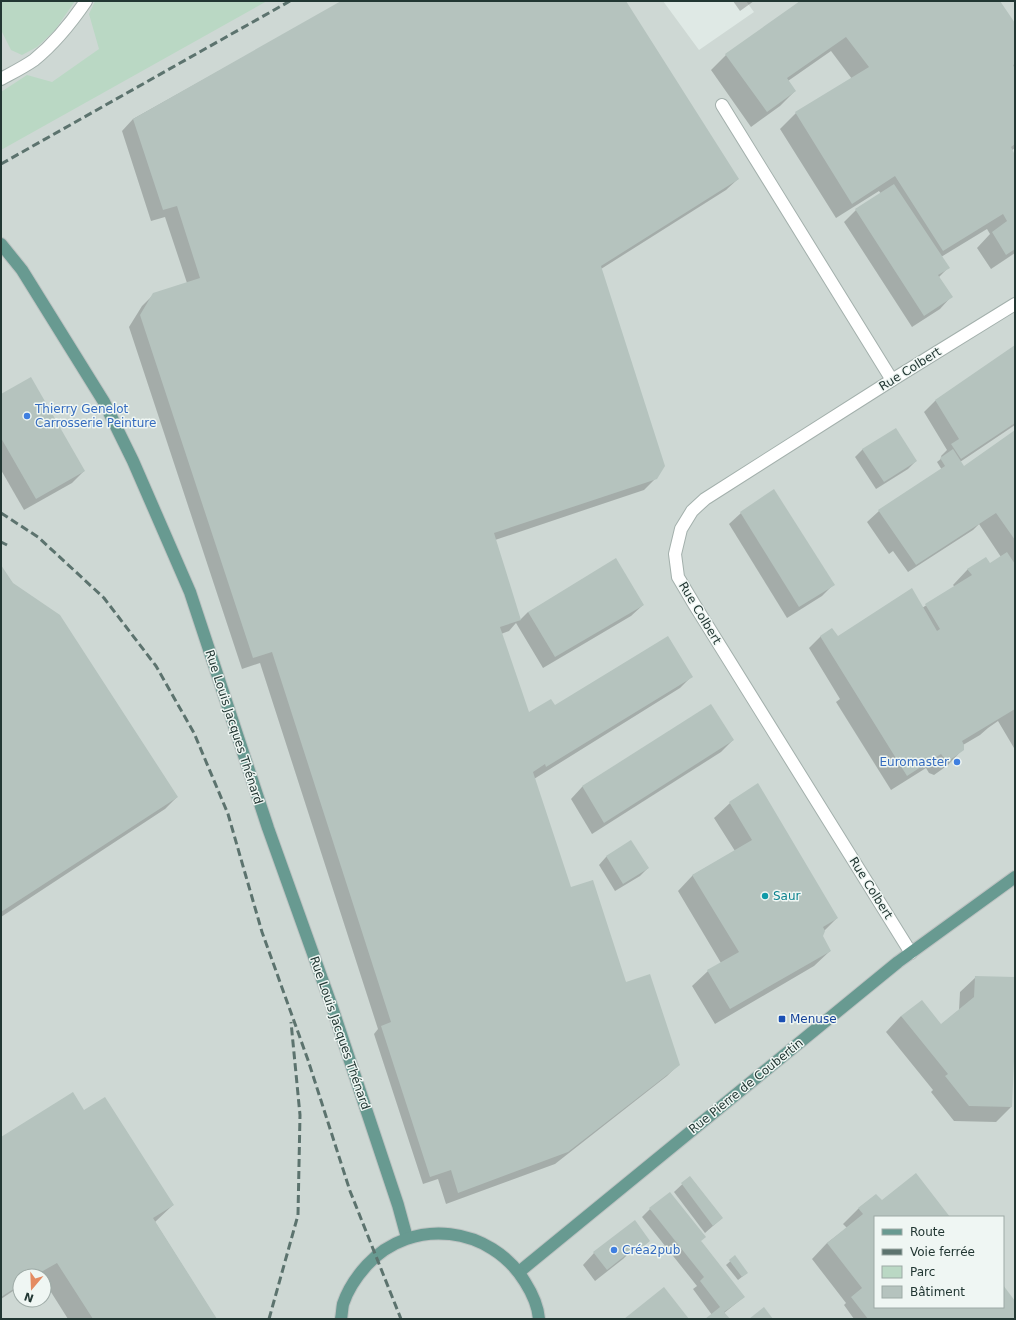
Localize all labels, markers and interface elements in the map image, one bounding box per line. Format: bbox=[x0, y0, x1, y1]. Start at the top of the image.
street label: Rue Colbert bbox=[876, 344, 944, 394]
place label: Thierry Genelot Carrosserie Peinture bbox=[34, 402, 156, 430]
marker: Thierry Genelot Carrosserie Peinture bbox=[22, 411, 32, 421]
street label: Rue Colbert bbox=[676, 579, 724, 647]
street label: Rue Louis Jacques Thénard bbox=[202, 648, 266, 806]
place label: Euromaster bbox=[879, 755, 949, 769]
marker: Euromaster bbox=[952, 757, 962, 767]
street label: Rue Colbert bbox=[846, 854, 896, 922]
place label: Saur bbox=[773, 889, 801, 903]
marker: Saur bbox=[760, 891, 770, 901]
street label: Rue Louis Jacques Thénard bbox=[307, 955, 373, 1111]
place label: Menuse bbox=[790, 1012, 837, 1026]
marker: Menuse bbox=[777, 1014, 787, 1024]
street label: Rue Pierre de Coubertin bbox=[686, 1036, 806, 1136]
legend bbox=[874, 1216, 1004, 1308]
text: Route bbox=[910, 1225, 945, 1239]
place label: Créa2pub bbox=[622, 1243, 680, 1257]
marker: Créa2pub bbox=[609, 1245, 619, 1255]
text: Voie ferrée bbox=[910, 1245, 975, 1259]
text: Parc bbox=[910, 1265, 935, 1279]
north arrow bbox=[12, 1268, 52, 1308]
text: Bâtiment bbox=[910, 1285, 965, 1299]
text: N bbox=[22, 1289, 35, 1305]

